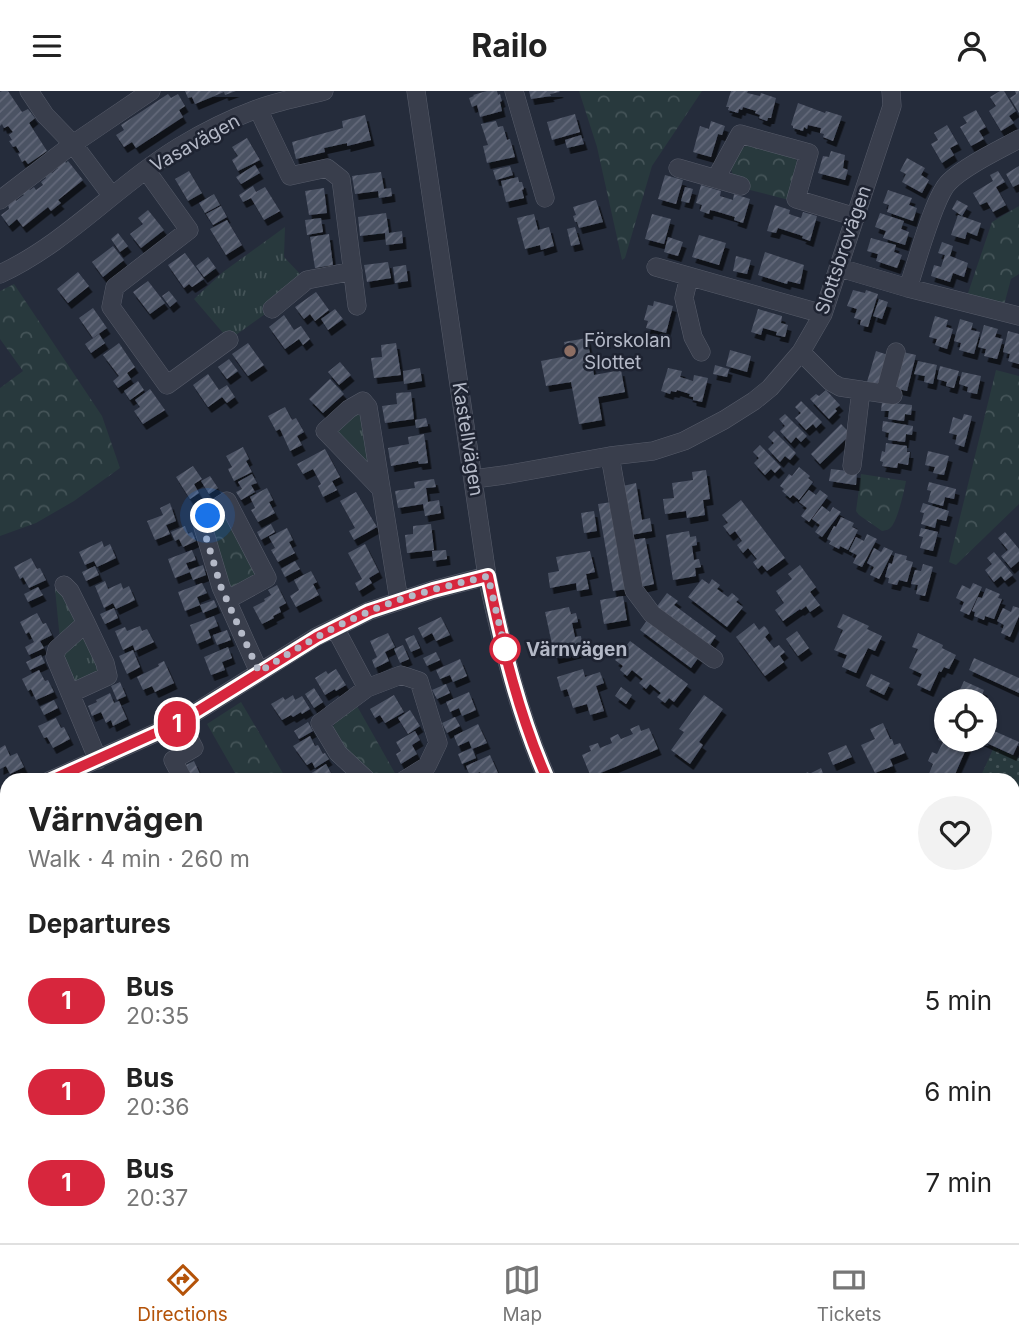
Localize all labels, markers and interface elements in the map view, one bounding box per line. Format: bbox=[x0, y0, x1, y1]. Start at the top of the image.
text: Railo bbox=[471, 26, 548, 65]
icon: menu bbox=[28, 27, 66, 65]
icon: person bbox=[953, 27, 991, 65]
street label: Vasavägen bbox=[146, 109, 244, 177]
street label: Slottsbrovägen bbox=[810, 183, 876, 317]
place label: Förskolan Slottet bbox=[584, 329, 671, 374]
marker: Förskolan Slottet bbox=[562, 343, 578, 359]
street label: Kastellvägen bbox=[448, 380, 488, 498]
your location bbox=[190, 498, 225, 533]
marker: Värnvägen bbox=[490, 634, 520, 664]
place label: Värnvägen bbox=[526, 638, 627, 661]
map controls bbox=[934, 689, 997, 752]
button: locate bbox=[934, 689, 997, 752]
line badge: 1 bbox=[154, 701, 200, 747]
text: 1 bbox=[172, 709, 182, 738]
button: heart bbox=[918, 796, 992, 870]
text: Värnvägen bbox=[28, 799, 204, 839]
text: Walk · 4 min · 260 m bbox=[28, 845, 250, 873]
text: Departures bbox=[28, 908, 171, 939]
text: Bus bbox=[126, 971, 174, 1002]
text: 5 min bbox=[924, 985, 992, 1016]
text: 1 bbox=[61, 986, 72, 1015]
text: 20:35 bbox=[126, 1002, 189, 1030]
text: Bus bbox=[126, 1062, 174, 1093]
text: 6 min bbox=[924, 1076, 992, 1107]
text: 1 bbox=[61, 1077, 72, 1106]
text: 20:36 bbox=[126, 1093, 190, 1121]
text: Bus bbox=[126, 1153, 174, 1184]
text: 7 min bbox=[926, 1167, 992, 1198]
text: 1 bbox=[61, 1168, 72, 1197]
text: 20:37 bbox=[126, 1184, 188, 1212]
tab: Directions bbox=[137, 1261, 228, 1326]
tab: Map bbox=[503, 1261, 542, 1326]
tab: Tickets bbox=[817, 1261, 882, 1326]

